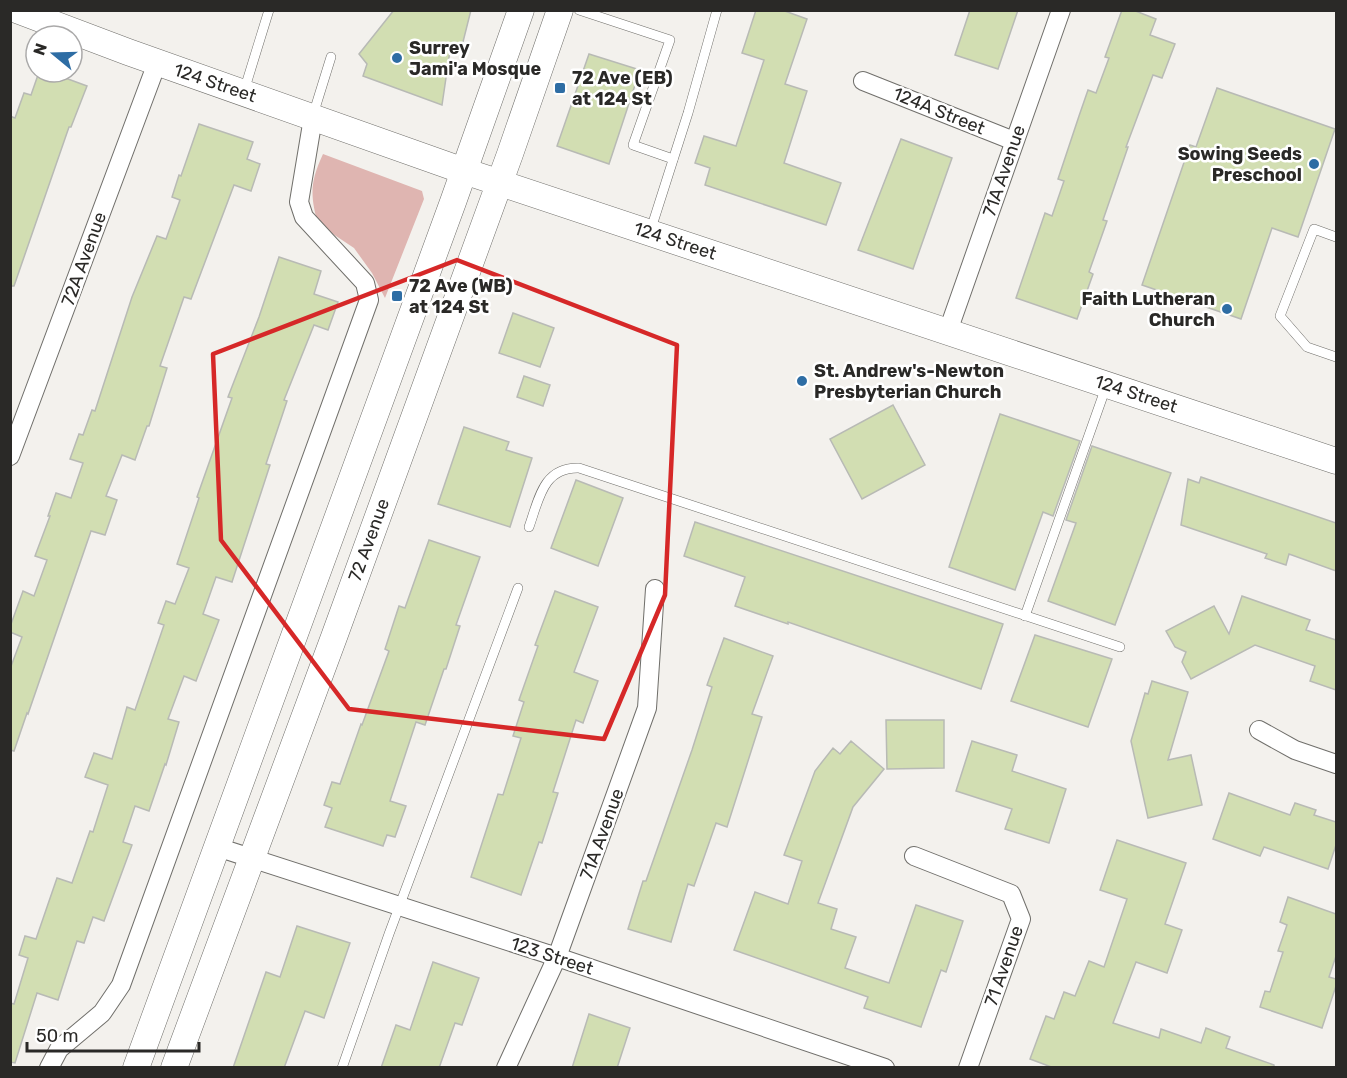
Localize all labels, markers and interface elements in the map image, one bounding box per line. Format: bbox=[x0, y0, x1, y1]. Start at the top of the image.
north arrow bbox=[24, 24, 84, 84]
place label: Surrey Jami'a Mosque bbox=[409, 37, 541, 80]
text: N bbox=[29, 41, 51, 58]
marker: Surrey Jami'a Mosque bbox=[390, 51, 404, 65]
street label: 124 Street bbox=[171, 59, 259, 107]
place label: 72 Ave (EB) at 124 St bbox=[572, 67, 673, 110]
marker: 72 Ave (EB) at 124 St bbox=[553, 81, 567, 95]
street label: 124A Street bbox=[890, 83, 988, 139]
street label: 71A Avenue bbox=[978, 122, 1030, 220]
place label: Sowing Seeds Preschool bbox=[1178, 143, 1302, 186]
marker: Sowing Seeds Preschool bbox=[1307, 157, 1321, 171]
street label: 72A Avenue bbox=[57, 209, 111, 309]
street label: 124 Street bbox=[631, 217, 719, 265]
place label: 72 Ave (WB) at 124 St bbox=[409, 275, 513, 318]
place label: Faith Lutheran Church bbox=[1081, 288, 1215, 331]
marker: 72 Ave (WB) at 124 St bbox=[390, 289, 404, 303]
marker: Faith Lutheran Church bbox=[1220, 302, 1234, 316]
place label: St. Andrew's-Newton Presbyterian Church bbox=[814, 360, 1004, 403]
street label: 124 Street bbox=[1092, 370, 1180, 418]
marker: St. Andrew's-Newton Presbyterian Church bbox=[795, 374, 809, 388]
street label: 72 Avenue bbox=[344, 495, 394, 585]
street label: 71A Avenue bbox=[575, 785, 629, 883]
street label: 71 Avenue bbox=[980, 923, 1028, 1009]
street label: 123 Street bbox=[508, 932, 596, 980]
scale bar bbox=[27, 1015, 200, 1053]
text: 50 m bbox=[36, 1025, 79, 1047]

